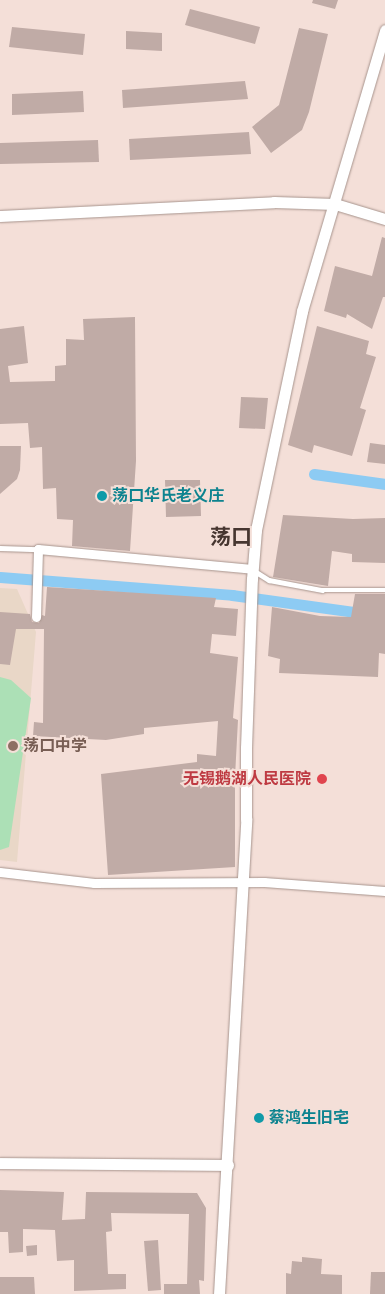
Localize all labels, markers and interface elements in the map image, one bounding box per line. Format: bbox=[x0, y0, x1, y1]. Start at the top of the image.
place label: 荡口华氏老义庄 bbox=[112, 486, 224, 506]
marker: 荡口华氏老义庄 bbox=[96, 490, 108, 502]
district label: 荡口 bbox=[210, 524, 252, 550]
place label: 荡口中学 bbox=[23, 736, 87, 756]
marker: 荡口中学 bbox=[7, 740, 19, 752]
place label: 无锡鹅湖人民医院 bbox=[183, 769, 311, 789]
marker: 无锡鹅湖人民医院 bbox=[315, 772, 329, 786]
place label: 蔡鸿生旧宅 bbox=[269, 1108, 349, 1128]
marker: 蔡鸿生旧宅 bbox=[253, 1112, 265, 1124]

